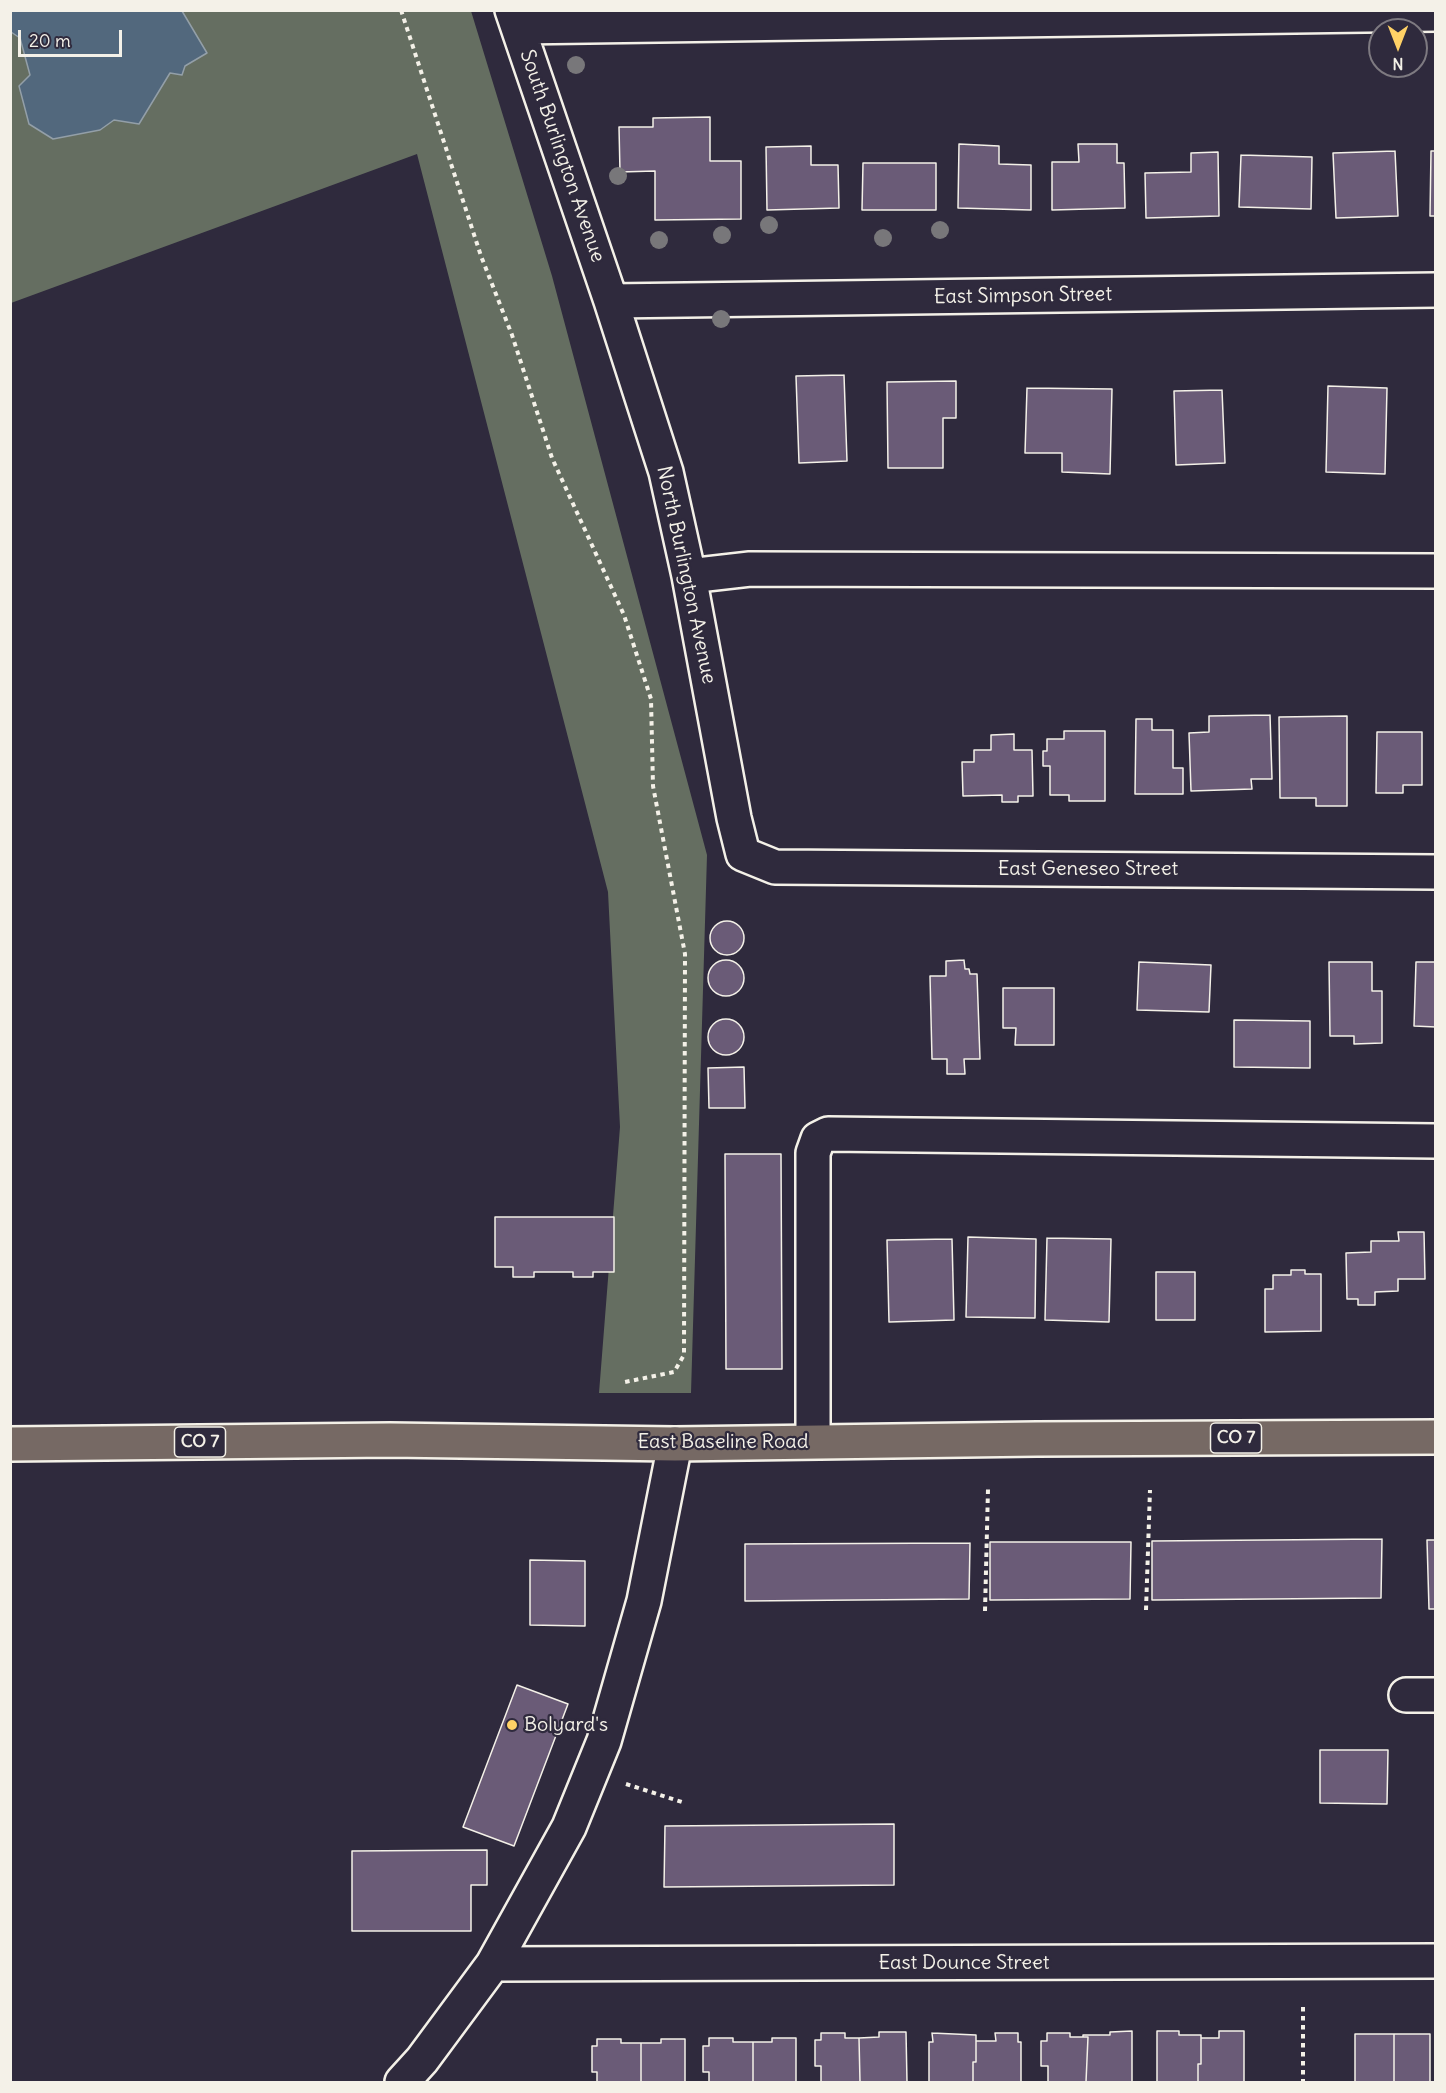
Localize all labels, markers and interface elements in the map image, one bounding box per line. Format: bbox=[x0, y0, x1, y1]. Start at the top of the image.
scale bar bbox=[21, 18, 124, 56]
north arrow bbox=[1368, 18, 1428, 78]
text: 20 m bbox=[29, 29, 71, 52]
street label: South Burlington Avenue bbox=[514, 47, 610, 265]
text: N bbox=[1392, 54, 1404, 74]
street label: East Simpson Street bbox=[934, 282, 1112, 310]
street label: North Burlington Avenue bbox=[651, 464, 721, 686]
street label: East Geneseo Street bbox=[998, 857, 1178, 881]
road number: CO 7 bbox=[1210, 1423, 1262, 1453]
road number: CO 7 bbox=[174, 1427, 226, 1457]
street label: East Baseline Road bbox=[638, 1430, 808, 1454]
place label: Bolyard's bbox=[524, 1713, 608, 1737]
marker: Bolyard's bbox=[505, 1718, 519, 1732]
street label: East Dounce Street bbox=[879, 1951, 1049, 1975]

